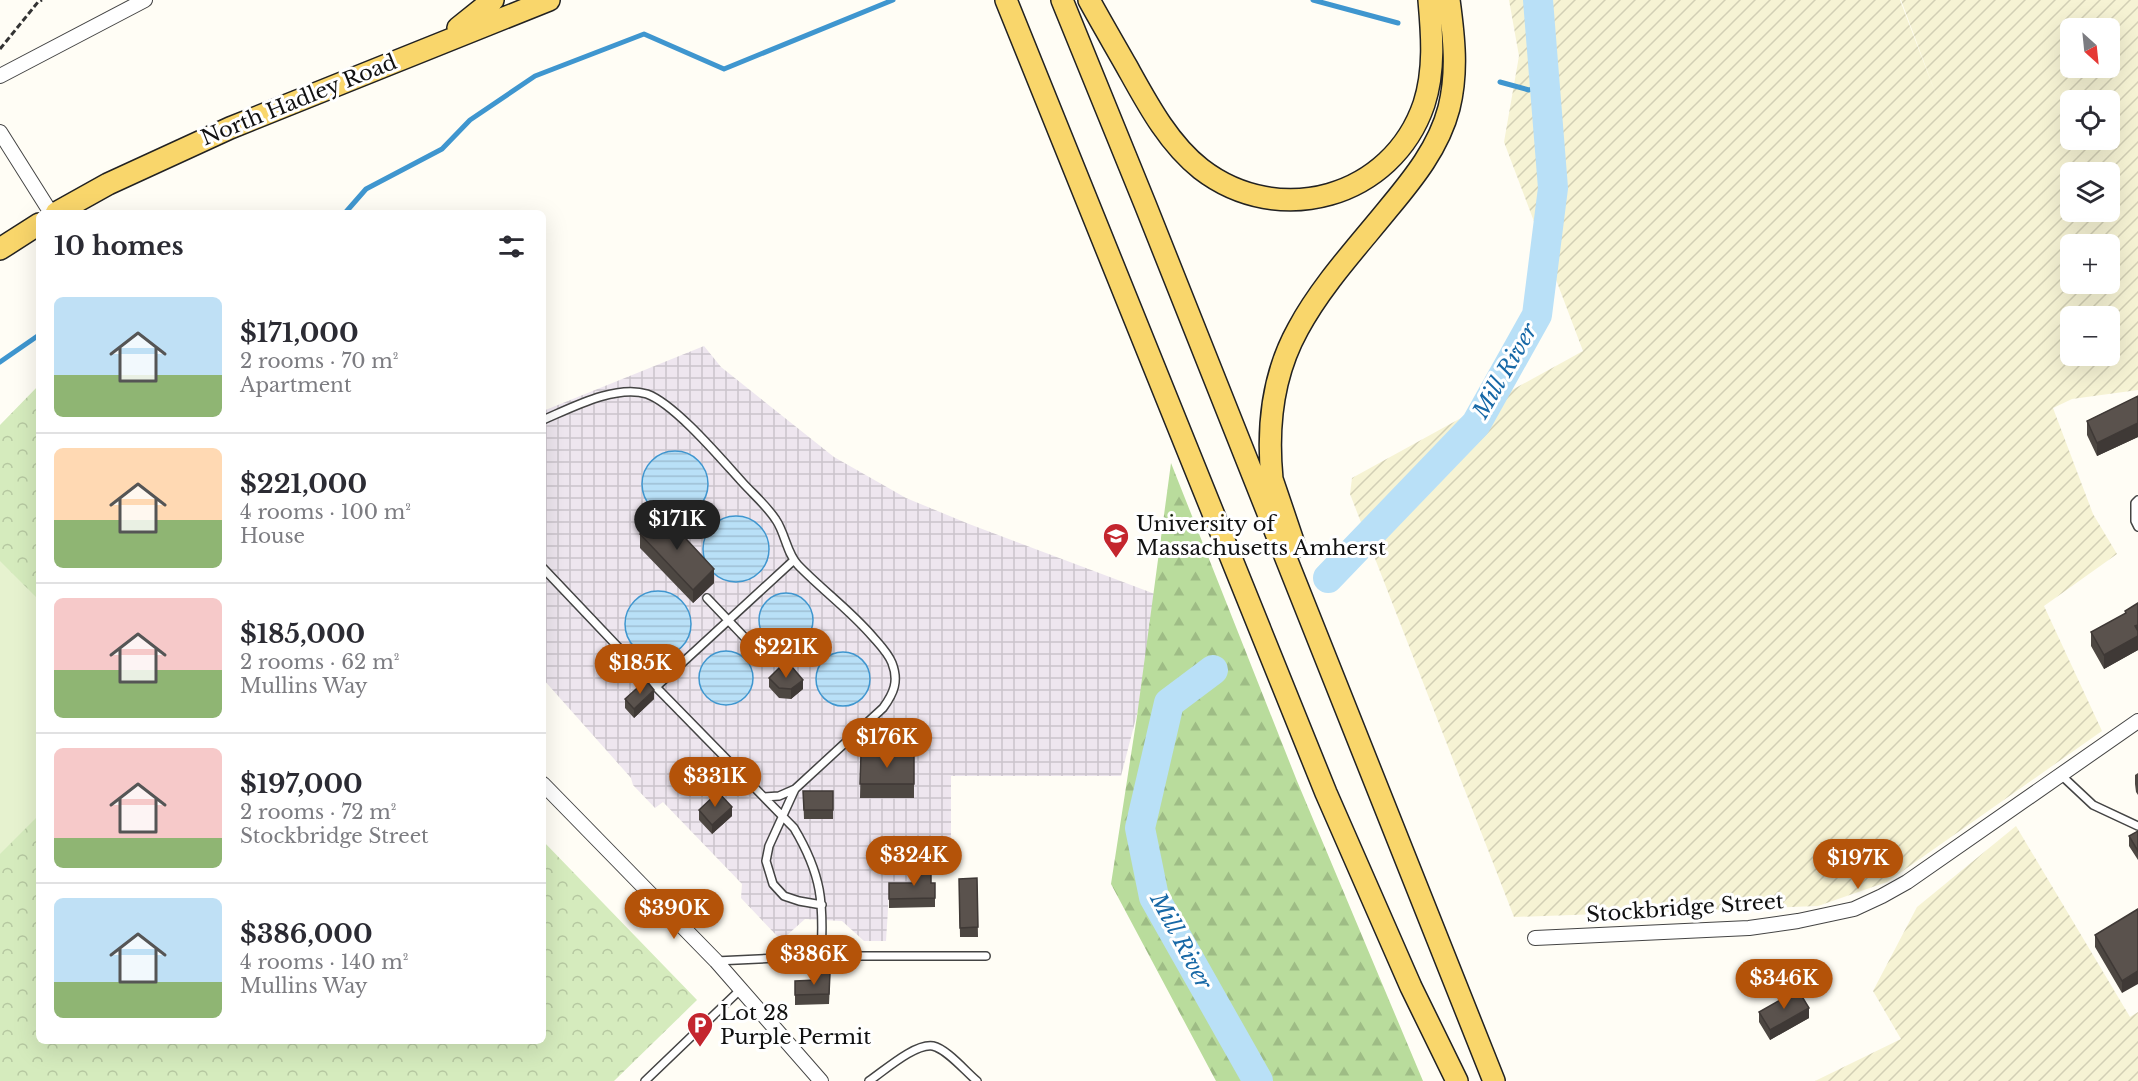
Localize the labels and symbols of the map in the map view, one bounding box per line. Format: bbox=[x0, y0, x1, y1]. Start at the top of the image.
north arrow bbox=[2060, 18, 2120, 78]
street label: North Hadley Road bbox=[197, 49, 401, 151]
water label: Mill River bbox=[1466, 318, 1543, 424]
pin: $171K bbox=[635, 500, 719, 551]
place label: University of Massachusetts Amherst bbox=[1136, 511, 1386, 561]
school or university icon: University of Massachusetts Amherst bbox=[1101, 521, 1131, 559]
pin: $221K bbox=[744, 628, 828, 679]
pin: $185K bbox=[598, 644, 682, 695]
pin: $176K bbox=[845, 718, 929, 769]
pin: $331K bbox=[673, 757, 757, 808]
pin: $324K bbox=[872, 836, 956, 887]
pin: $197K bbox=[1816, 839, 1900, 890]
water label: Mill River bbox=[1144, 887, 1218, 995]
street label: Stockbridge Street bbox=[1585, 888, 1785, 928]
pin: $390K bbox=[632, 889, 716, 940]
pin: $386K bbox=[772, 935, 856, 986]
pin: $346K bbox=[1742, 959, 1826, 1010]
place label: Lot 28 Purple Permit bbox=[720, 1000, 871, 1050]
parking icon: Lot 28 Purple Permit bbox=[685, 1010, 715, 1048]

